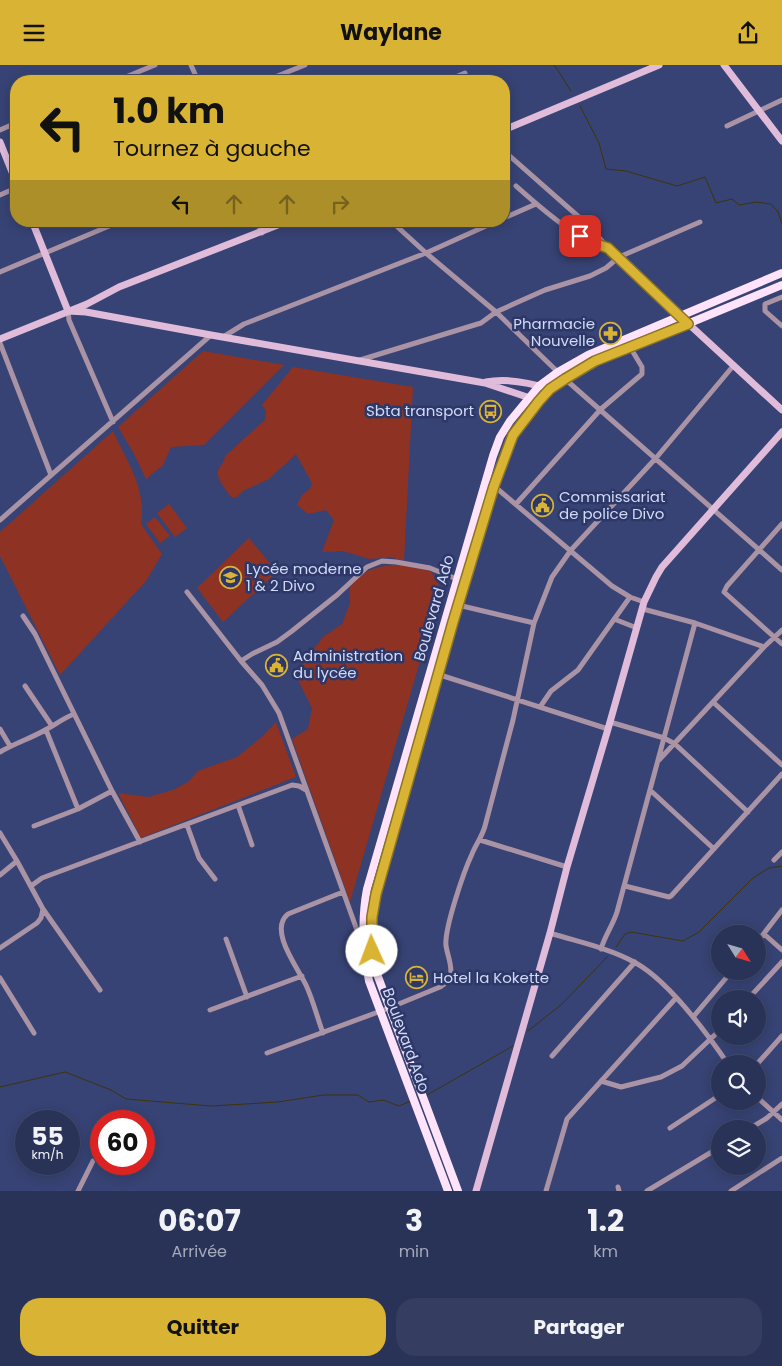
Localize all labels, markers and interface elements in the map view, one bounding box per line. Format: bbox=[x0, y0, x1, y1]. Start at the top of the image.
text: Waylane bbox=[340, 17, 442, 48]
icon: menu bbox=[20, 19, 48, 47]
icon: share bbox=[734, 19, 762, 47]
text: 1.0 km bbox=[113, 86, 225, 135]
icon: left bbox=[30, 95, 95, 160]
text: Tournez à gauche bbox=[113, 133, 311, 164]
icon: left bbox=[167, 190, 195, 218]
icon: ahead bbox=[220, 190, 248, 218]
icon: ahead bbox=[273, 190, 301, 218]
icon: right bbox=[326, 190, 354, 218]
pin bbox=[559, 215, 601, 257]
icon: arrive bbox=[566, 222, 594, 250]
place label: Pharmacie Nouvelle bbox=[513, 313, 595, 351]
pharmacy icon: Pharmacie Nouvelle bbox=[599, 321, 623, 345]
bus stop icon: Sbta transport bbox=[478, 399, 502, 423]
place label: Sbta transport bbox=[366, 400, 474, 421]
place label: Commissariat de police Divo bbox=[559, 486, 665, 524]
public building icon: Commissariat de police Divo bbox=[531, 494, 555, 518]
street label: Boulevard Ado bbox=[408, 552, 459, 663]
place label: Lycée moderne 1 & 2 Divo bbox=[246, 558, 362, 596]
school or university icon: Lycée moderne 1 & 2 Divo bbox=[218, 566, 242, 590]
place label: Administration du lycée bbox=[293, 645, 403, 683]
public building icon: Administration du lycée bbox=[265, 653, 289, 677]
position arrow bbox=[345, 924, 397, 976]
north arrow bbox=[711, 925, 766, 980]
map controls bbox=[711, 925, 766, 1175]
hotel icon: Hotel la Kokette bbox=[405, 966, 429, 990]
place label: Hotel la Kokette bbox=[433, 967, 549, 988]
street label: Boulevard Ado bbox=[378, 985, 435, 1095]
button: sound bbox=[711, 990, 766, 1045]
button: search bbox=[711, 1055, 766, 1110]
speed limit sign: 60 bbox=[90, 1110, 155, 1175]
text: 55 bbox=[31, 1119, 64, 1154]
button: layers bbox=[711, 1120, 766, 1175]
text: km/h bbox=[32, 1146, 63, 1163]
text: 06:07 bbox=[158, 1199, 241, 1242]
text: 3 bbox=[405, 1199, 423, 1242]
text: 1.2 bbox=[587, 1199, 624, 1242]
text: Arrivée bbox=[172, 1240, 227, 1263]
text: min bbox=[399, 1240, 429, 1263]
text: km bbox=[593, 1240, 618, 1263]
button: Quitter bbox=[20, 1298, 386, 1356]
button: Partager bbox=[396, 1298, 762, 1356]

